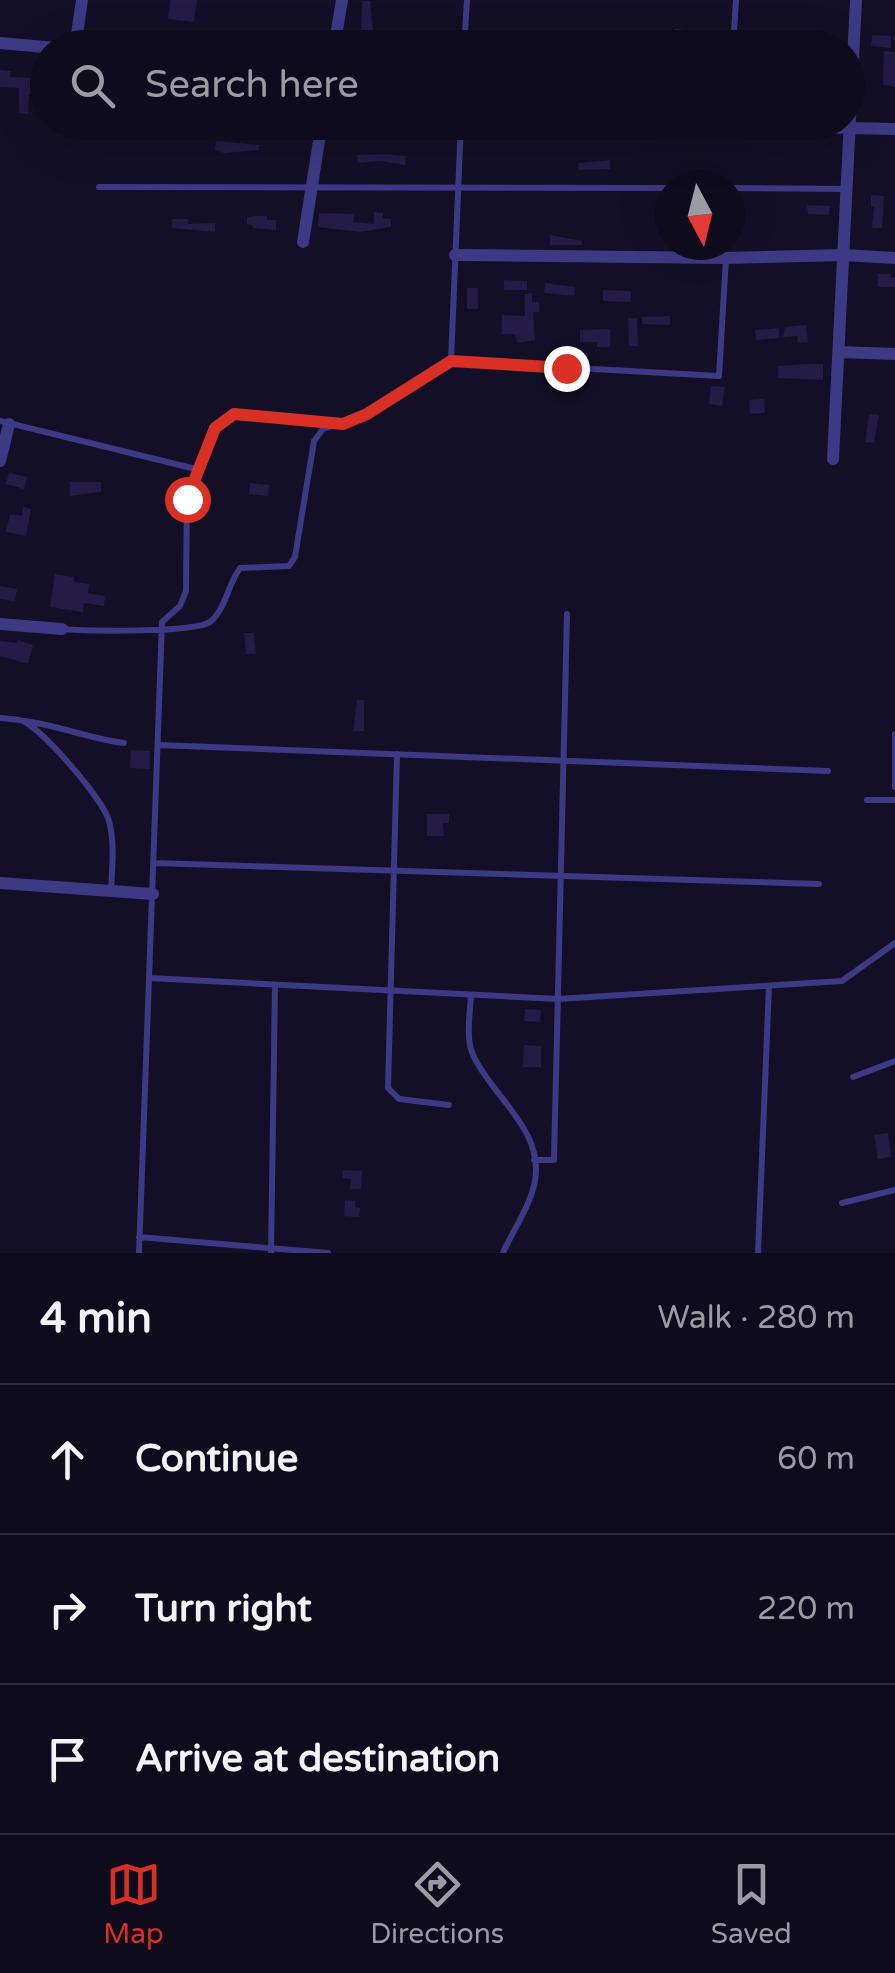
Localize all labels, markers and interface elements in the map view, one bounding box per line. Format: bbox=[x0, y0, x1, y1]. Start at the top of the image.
search box bbox=[30, 30, 865, 140]
icon: search bbox=[65, 58, 120, 113]
text: Search here bbox=[145, 62, 359, 108]
north arrow bbox=[655, 170, 745, 260]
route end bbox=[544, 346, 590, 392]
route start bbox=[165, 477, 211, 523]
text: 4 min bbox=[40, 1293, 152, 1344]
text: Walk · 280 m bbox=[658, 1299, 855, 1337]
icon: ahead bbox=[40, 1432, 95, 1487]
text: Continue bbox=[135, 1436, 298, 1482]
text: 60 m bbox=[777, 1440, 855, 1478]
icon: right bbox=[40, 1582, 95, 1637]
text: Turn right bbox=[135, 1586, 312, 1632]
text: 220 m bbox=[757, 1590, 855, 1628]
icon: arrive bbox=[40, 1732, 95, 1787]
text: Arrive at destination bbox=[135, 1736, 500, 1782]
tab: Map bbox=[103, 1857, 164, 1951]
tab: Directions bbox=[370, 1857, 504, 1951]
tab: Saved bbox=[711, 1857, 792, 1951]

